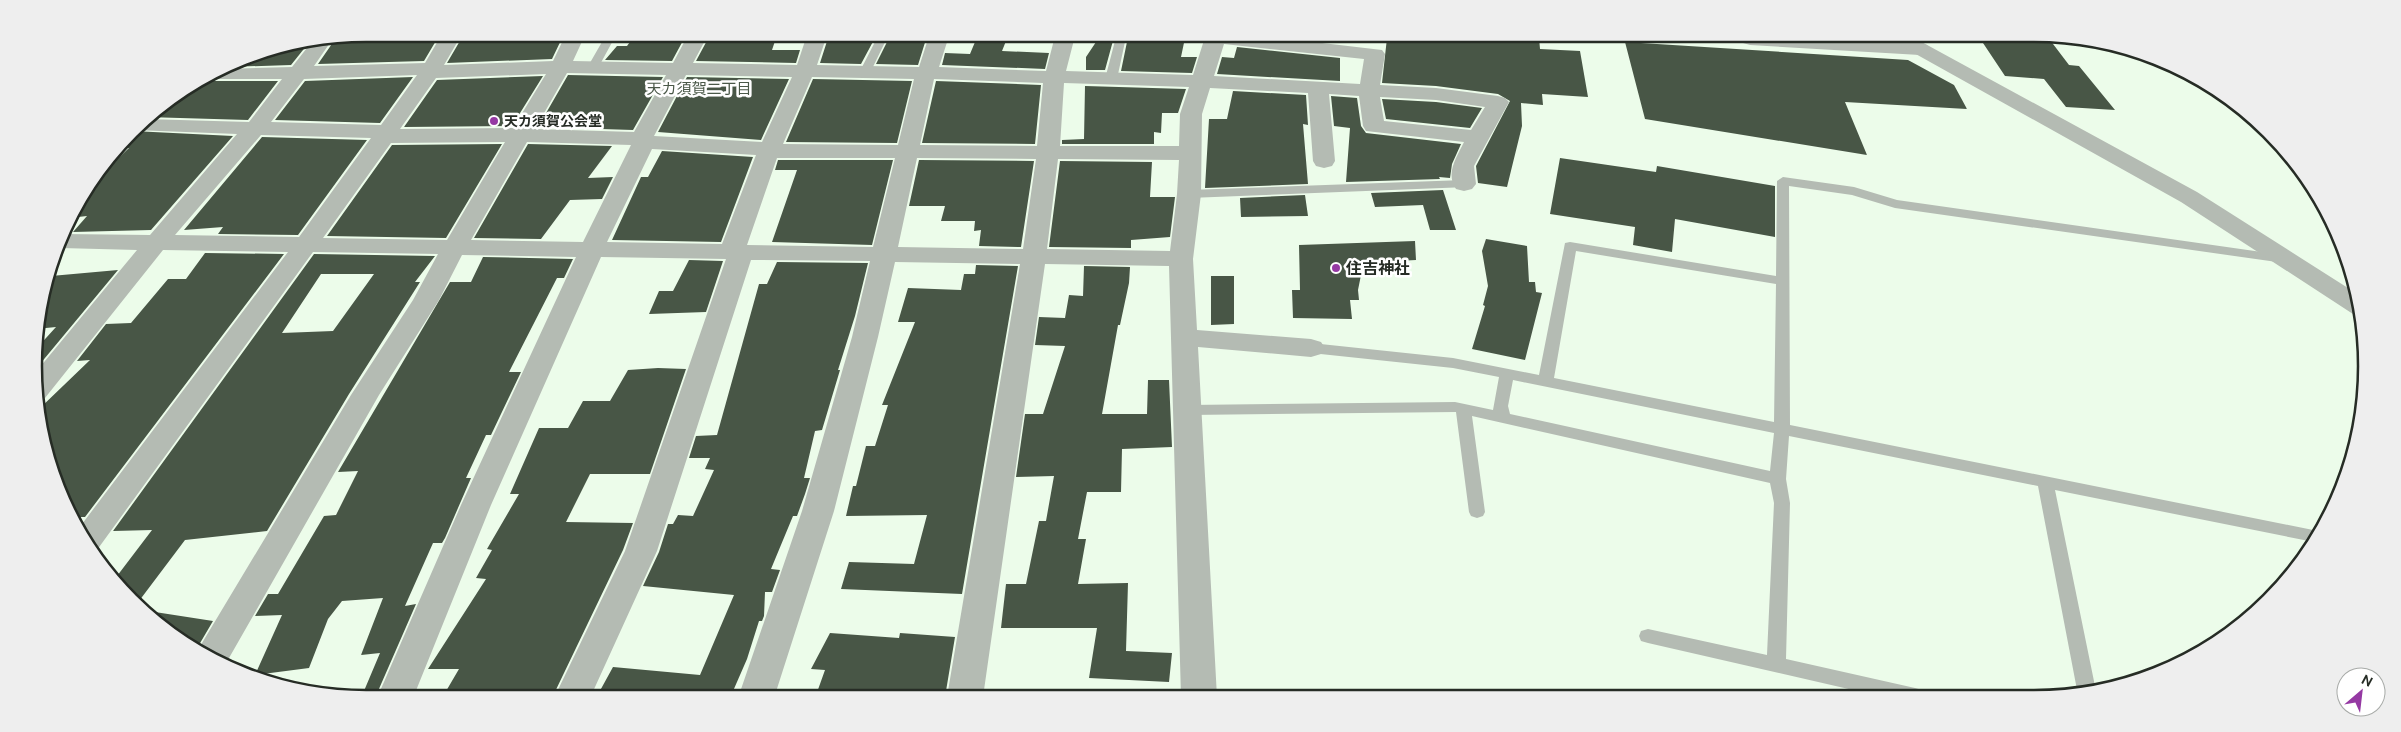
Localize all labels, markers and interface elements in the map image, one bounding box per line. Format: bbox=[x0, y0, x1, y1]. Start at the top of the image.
district label: 天カ須賀二丁目 bbox=[646, 80, 752, 97]
place label: 天カ須賀公会堂 bbox=[504, 113, 602, 129]
marker: 天カ須賀公会堂 bbox=[488, 115, 500, 127]
place label: 住吉神社 bbox=[1345, 259, 1410, 277]
marker: 住吉神社 bbox=[1330, 262, 1342, 274]
north arrow bbox=[2336, 667, 2386, 717]
text: N bbox=[2359, 671, 2375, 690]

